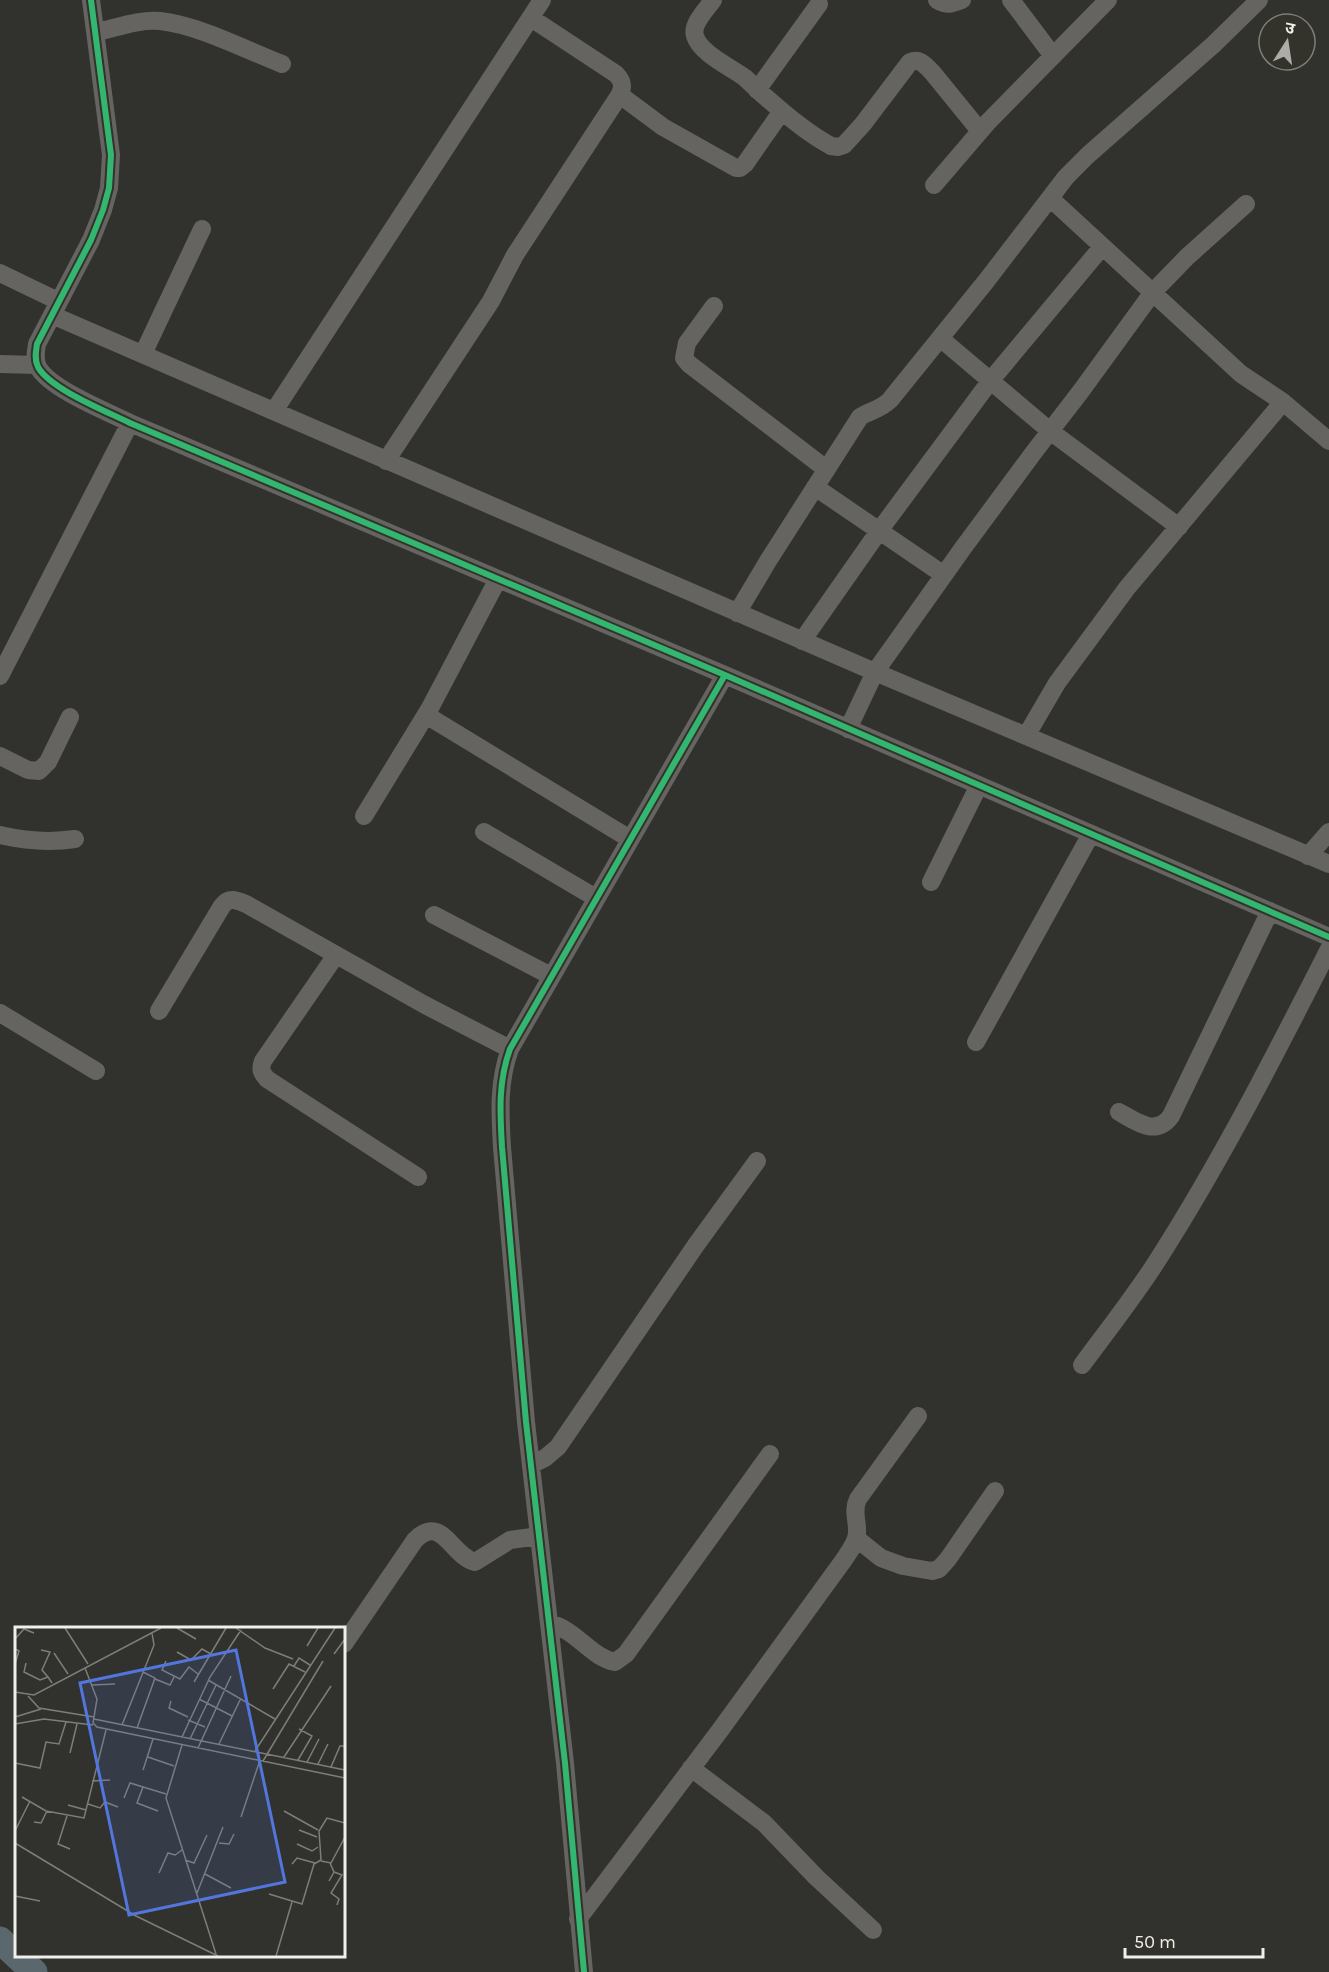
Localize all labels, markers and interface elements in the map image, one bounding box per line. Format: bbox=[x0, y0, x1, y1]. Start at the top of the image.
north arrow bbox=[1257, 12, 1317, 72]
text: उ bbox=[1283, 18, 1297, 38]
inset map bbox=[15, 1627, 345, 1957]
scale bar bbox=[1125, 1921, 1263, 1959]
text: 50 m bbox=[1134, 1931, 1176, 1953]

